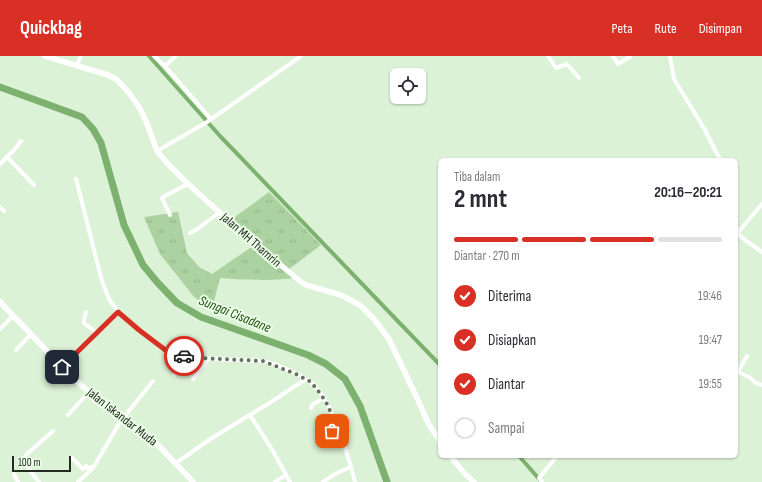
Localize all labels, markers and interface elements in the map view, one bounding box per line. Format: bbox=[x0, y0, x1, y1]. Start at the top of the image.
text: Quickbag bbox=[20, 17, 82, 40]
text: Peta bbox=[612, 20, 633, 37]
text: Rute bbox=[655, 20, 677, 37]
text: Disimpan bbox=[699, 20, 742, 37]
map controls bbox=[390, 68, 426, 104]
button: locate bbox=[390, 68, 426, 104]
text: Tiba dalam bbox=[454, 169, 500, 185]
text: 20:16–20:21 bbox=[654, 183, 722, 202]
text: 2 mnt bbox=[454, 184, 507, 215]
street label: Jalan MH Thamrin bbox=[217, 209, 285, 271]
text: Diantar · 270 m bbox=[454, 248, 520, 264]
icon: check bbox=[454, 285, 476, 307]
text: Diterima bbox=[488, 287, 531, 306]
text: 19:46 bbox=[698, 288, 722, 304]
water label: Sungai Cisadane bbox=[197, 292, 274, 336]
icon: check bbox=[454, 329, 476, 351]
text: Disiapkan bbox=[488, 331, 536, 350]
text: 19:47 bbox=[699, 332, 722, 348]
courier bbox=[164, 336, 204, 376]
icon: car bbox=[173, 345, 195, 367]
pin bbox=[45, 350, 79, 384]
icon: home bbox=[51, 356, 73, 378]
icon: check bbox=[454, 373, 476, 395]
text: Diantar bbox=[488, 375, 525, 394]
text: 19:55 bbox=[699, 376, 722, 392]
street label: Jalan Iskandar Muda bbox=[83, 384, 161, 450]
pin bbox=[315, 414, 349, 448]
text: Sampai bbox=[488, 419, 525, 438]
icon: bag bbox=[321, 420, 343, 442]
scale bar bbox=[12, 454, 71, 473]
text: 100 m bbox=[18, 456, 40, 469]

